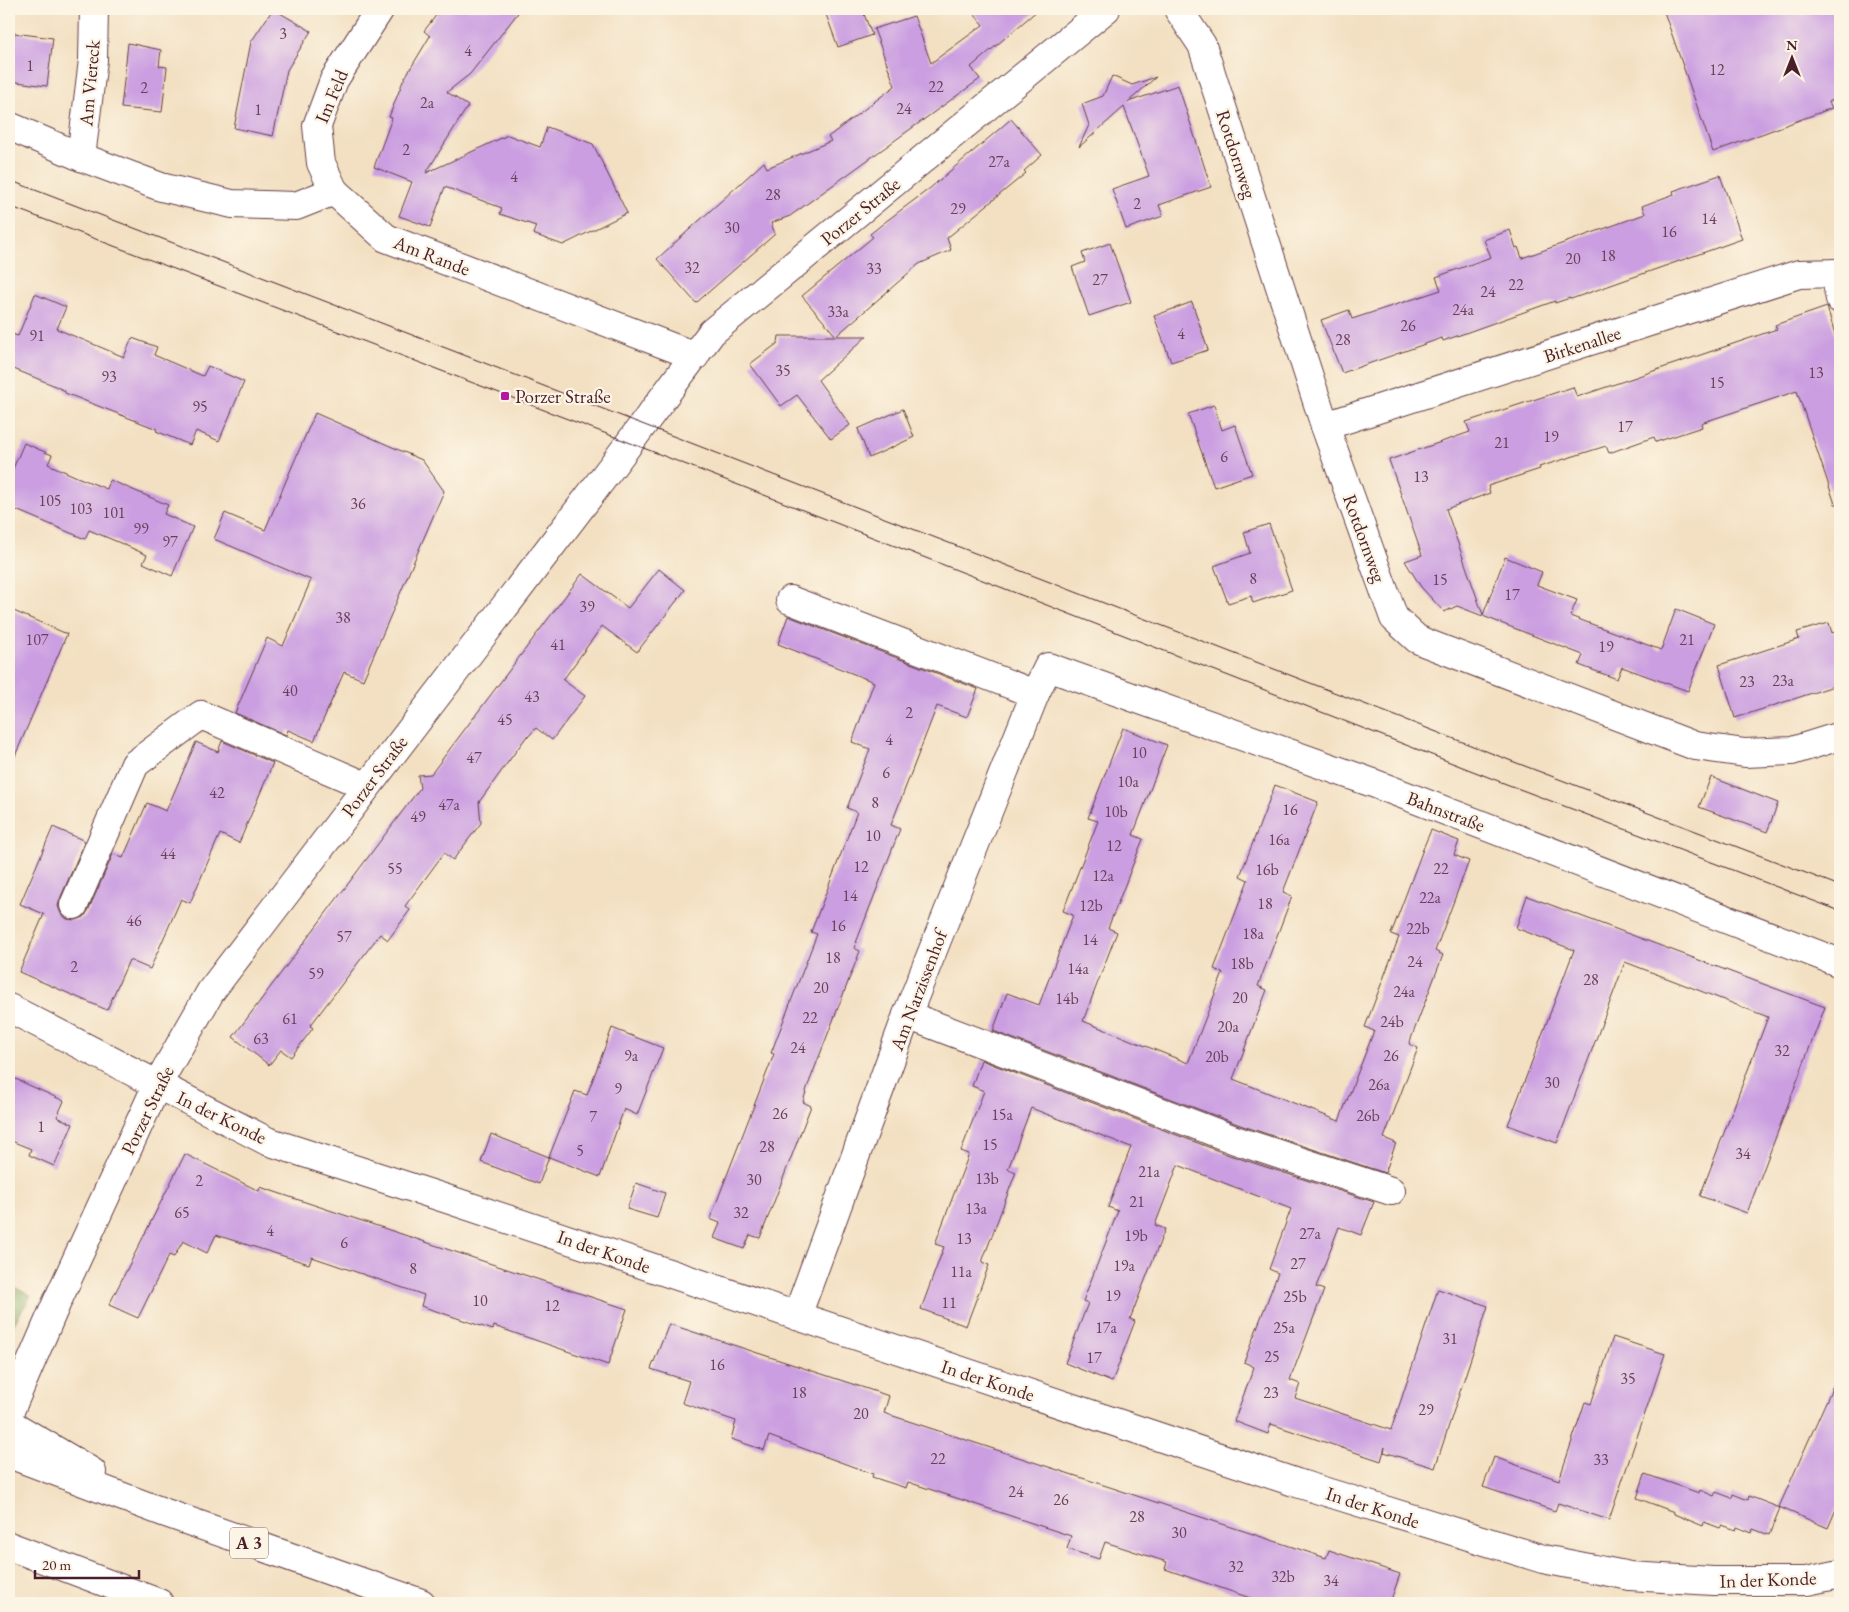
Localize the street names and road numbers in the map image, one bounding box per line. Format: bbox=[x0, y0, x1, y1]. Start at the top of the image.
street label: Am Viereck bbox=[73, 38, 106, 128]
street label: Im Feld bbox=[309, 65, 354, 127]
street label: Rotdornweg bbox=[1210, 107, 1263, 202]
street label: Porzer Straße bbox=[815, 172, 905, 251]
street label: Am Rande bbox=[389, 229, 474, 281]
street label: Birkenallee bbox=[1540, 320, 1624, 369]
street label: Rotdornweg bbox=[1337, 491, 1392, 586]
street label: Porzer Straße bbox=[336, 731, 413, 822]
street label: Bahnstraße bbox=[1403, 785, 1488, 838]
street label: Am Narzissenhof bbox=[884, 924, 954, 1055]
street label: Porzer Straße bbox=[115, 1062, 180, 1159]
street label: In der Konde bbox=[173, 1085, 271, 1150]
street label: In der Konde bbox=[554, 1224, 654, 1279]
street label: In der Konde bbox=[938, 1354, 1038, 1407]
street label: In der Konde bbox=[1323, 1481, 1423, 1534]
road number: A 3 bbox=[230, 1528, 268, 1559]
street label: In der Konde bbox=[1719, 1565, 1817, 1594]

